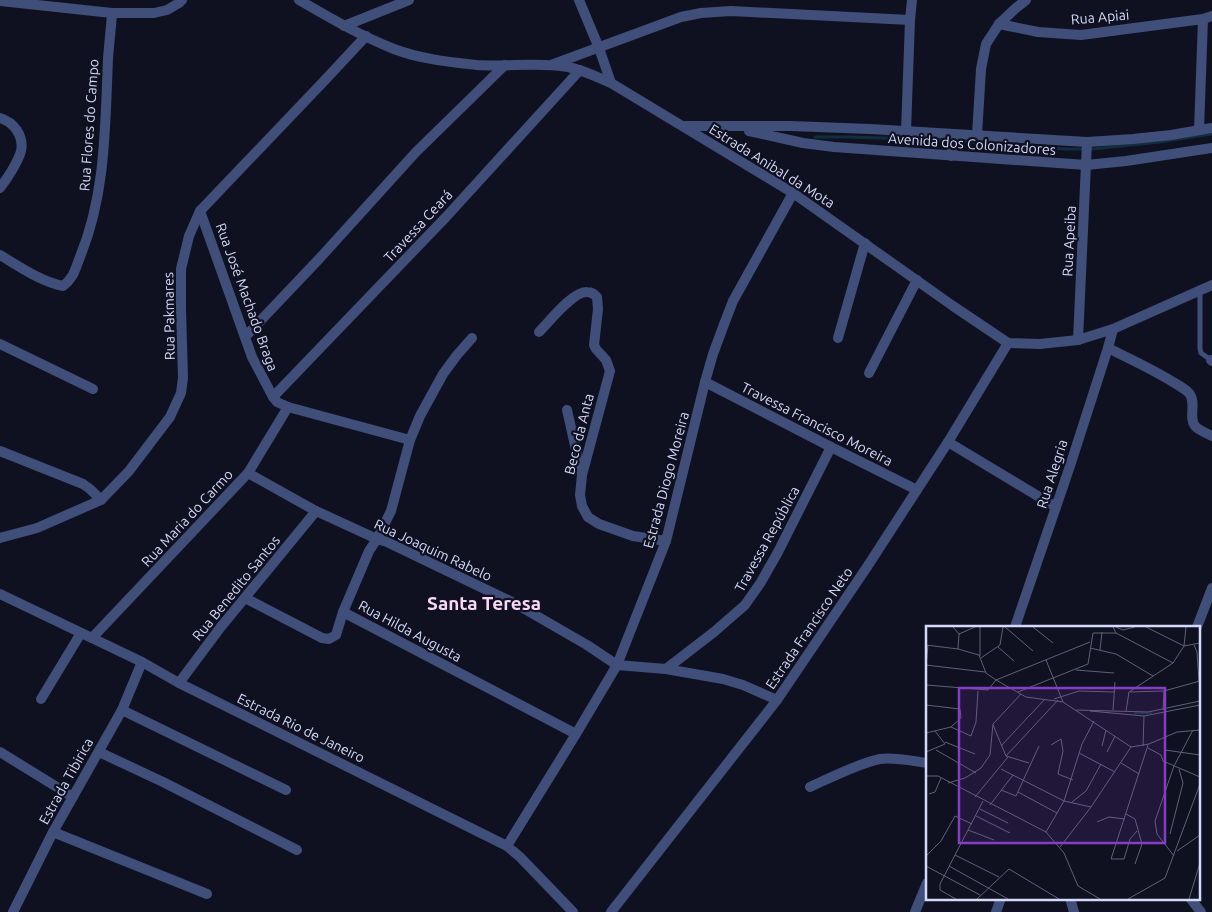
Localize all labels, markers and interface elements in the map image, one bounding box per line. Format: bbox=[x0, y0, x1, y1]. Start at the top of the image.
street label: Rua Apiai bbox=[1070, 6, 1130, 28]
street label: Rua Flores do Campo bbox=[76, 58, 102, 192]
street label: Estrada Anibal da Mota bbox=[706, 121, 838, 211]
street label: Avenida dos Colonizadores bbox=[888, 130, 1056, 158]
street label: Travessa Ceará bbox=[380, 187, 456, 265]
street label: Rua Apeiba bbox=[1059, 205, 1079, 277]
street label: Rua José Machado Braga bbox=[213, 221, 281, 373]
street label: Rua Pakmares bbox=[160, 272, 178, 360]
street label: Travessa Francisco Moreira bbox=[739, 379, 895, 469]
street label: Beco da Anta bbox=[561, 392, 597, 476]
street label: Estrada Diogo Moreira bbox=[640, 410, 692, 550]
street label: Rua Alegria bbox=[1033, 437, 1071, 511]
street label: Rua Maria do Carmo bbox=[138, 466, 236, 570]
street label: Travessa República bbox=[731, 483, 803, 595]
street label: Rua Joaquim Rabelo bbox=[372, 516, 494, 584]
street label: Rua Benedito Santos bbox=[189, 532, 283, 644]
street label: Estrada Francisco Neto bbox=[762, 564, 856, 692]
district label: Santa Teresa bbox=[427, 592, 541, 614]
street label: Rua Hilda Augusta bbox=[356, 597, 464, 665]
inset map bbox=[926, 626, 1200, 900]
street label: Estrada Rio de Janeiro bbox=[235, 690, 367, 766]
street label: Estrada Tibirica bbox=[36, 735, 96, 827]

